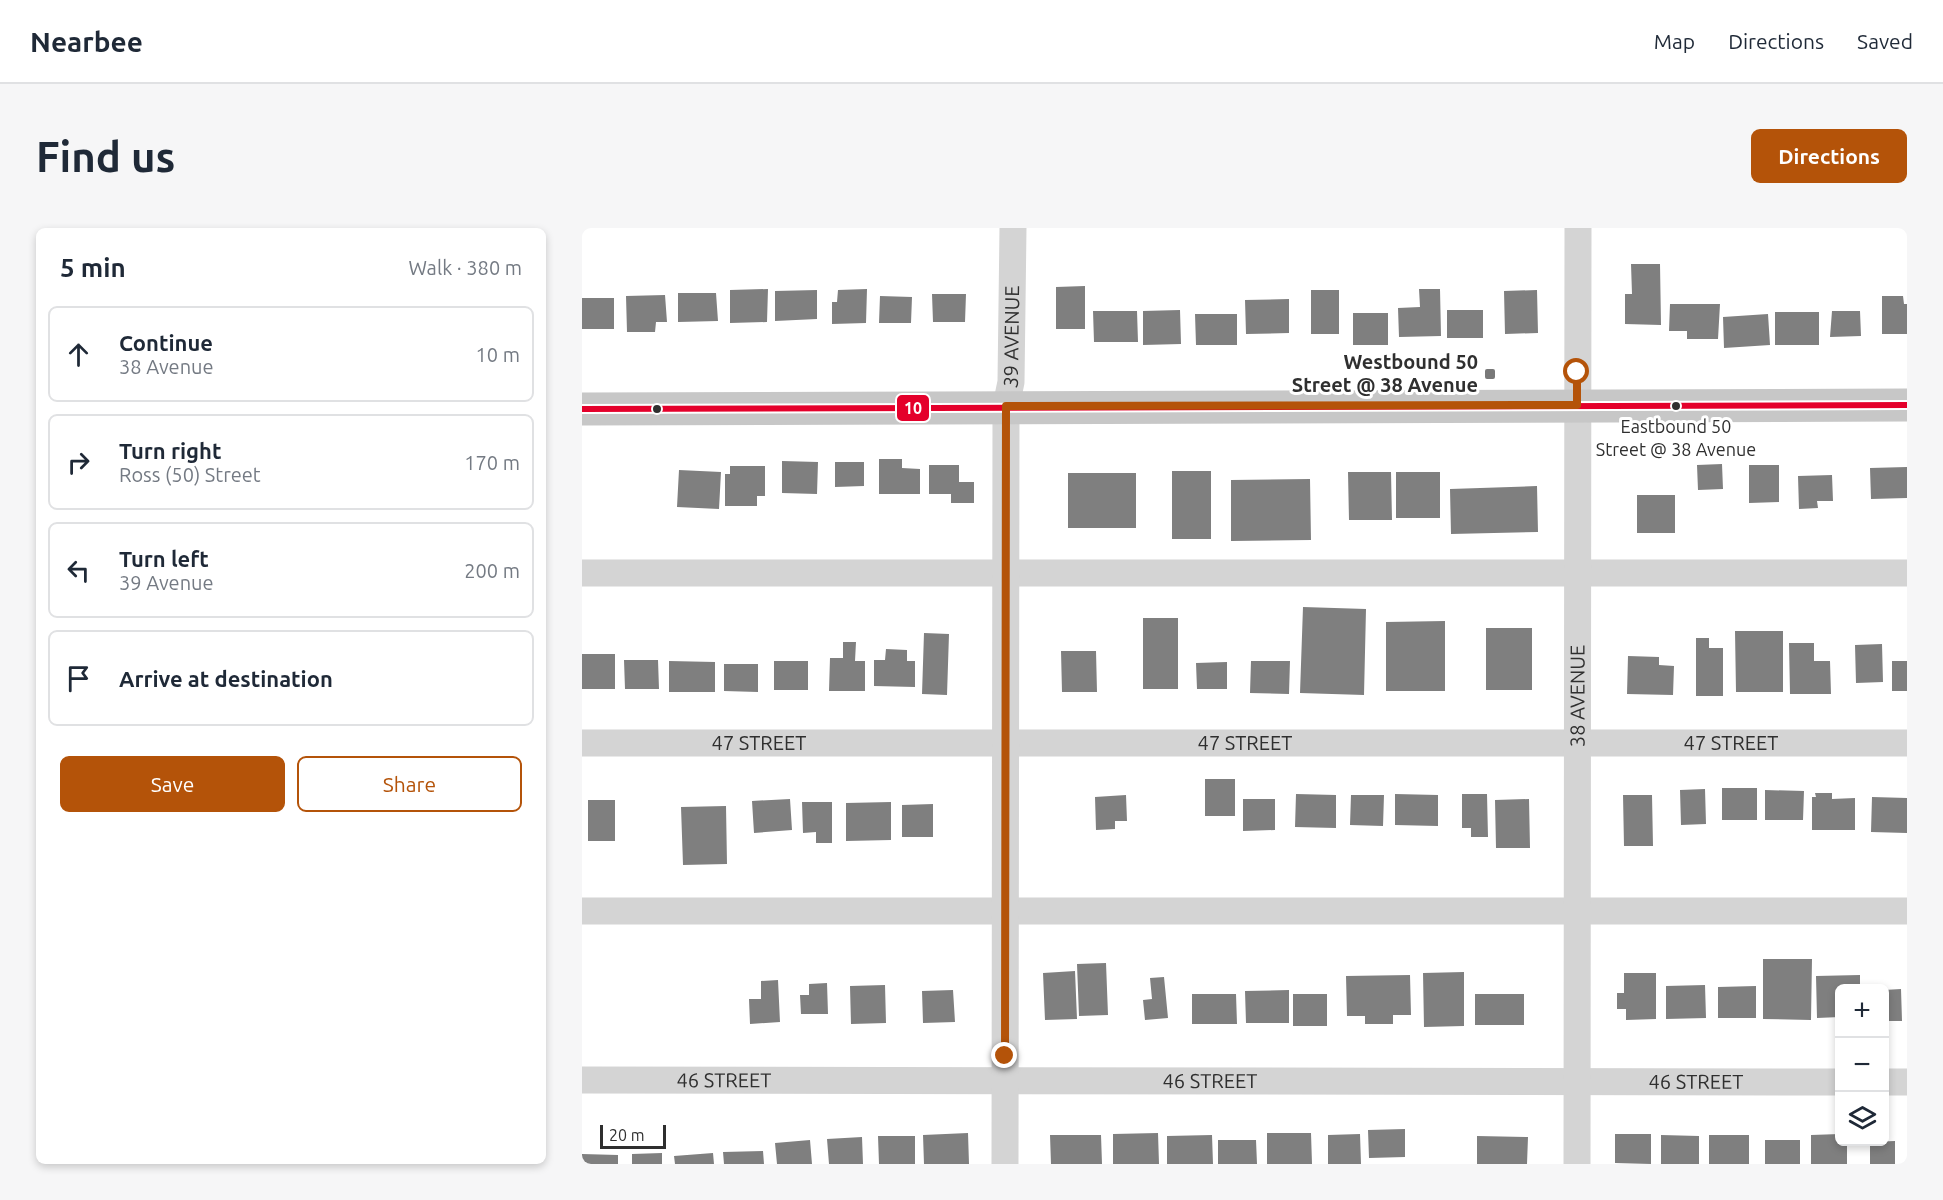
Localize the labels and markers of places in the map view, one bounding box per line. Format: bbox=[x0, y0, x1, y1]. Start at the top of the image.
place label: Westbound 50 Street @ 38 Avenue bbox=[1292, 350, 1478, 396]
marker: Westbound 50 Street @ 38 Avenue bbox=[1483, 367, 1497, 381]
marker: Eastbound 50 Street @ 38 Avenue bbox=[1670, 400, 1682, 412]
unlabelled marker bbox=[651, 403, 663, 415]
place label: Eastbound 50 Street @ 38 Avenue bbox=[1596, 416, 1756, 459]

